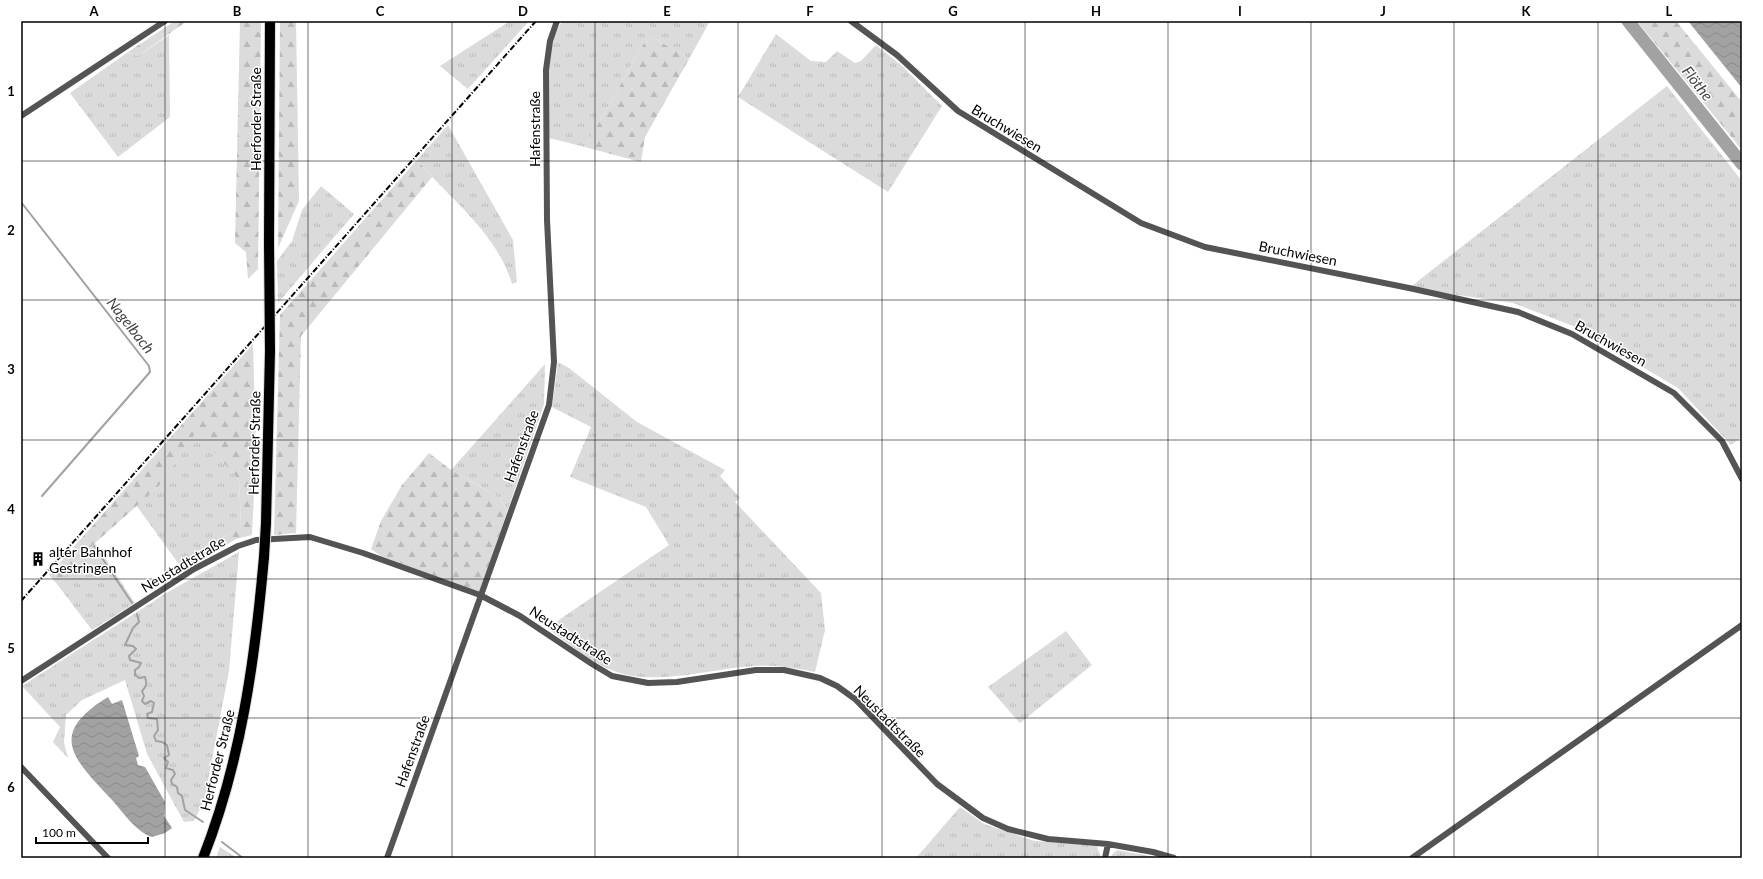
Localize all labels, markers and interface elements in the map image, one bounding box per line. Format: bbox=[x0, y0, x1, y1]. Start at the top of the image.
text: A bbox=[88, 3, 99, 19]
text: B bbox=[233, 3, 242, 19]
text: C bbox=[376, 3, 385, 19]
text: D bbox=[518, 3, 528, 19]
text: E bbox=[663, 3, 671, 19]
text: F bbox=[806, 3, 814, 19]
text: G bbox=[948, 3, 958, 19]
text: H bbox=[1091, 3, 1101, 19]
text: I bbox=[1238, 3, 1242, 19]
text: J bbox=[1380, 3, 1386, 19]
text: K bbox=[1522, 3, 1532, 19]
text: L bbox=[1666, 3, 1673, 19]
water label: Flöthe bbox=[1679, 62, 1717, 104]
street label: Herforder Straße bbox=[247, 67, 264, 171]
text: 1 bbox=[7, 83, 15, 99]
street label: Hafenstraße bbox=[526, 91, 543, 167]
street label: Bruchwiesen bbox=[969, 100, 1045, 156]
text: 2 bbox=[7, 222, 15, 238]
street label: Bruchwiesen bbox=[1257, 237, 1339, 269]
water label: Nagelbach bbox=[104, 293, 158, 357]
street label: Bruchwiesen bbox=[1572, 316, 1650, 370]
text: 3 bbox=[7, 361, 15, 377]
street label: Herforder Straße bbox=[245, 391, 263, 495]
street label: Hafenstraße bbox=[500, 408, 542, 484]
text: 4 bbox=[7, 501, 15, 517]
street label: Neustadtstraße bbox=[138, 532, 228, 596]
place label: alter Bahnhof Gestringen bbox=[49, 543, 132, 576]
building icon: alter Bahnhof Gestringen bbox=[30, 551, 46, 567]
street label: Neustadtstraße bbox=[526, 602, 616, 668]
text: 5 bbox=[7, 640, 15, 656]
street label: Neustadtstraße bbox=[850, 681, 930, 761]
street label: Herforder Straße bbox=[196, 708, 238, 812]
street label: Hafenstraße bbox=[391, 713, 433, 789]
text: 6 bbox=[7, 779, 15, 795]
scale bar bbox=[36, 819, 148, 845]
text: 100 m bbox=[42, 825, 76, 840]

